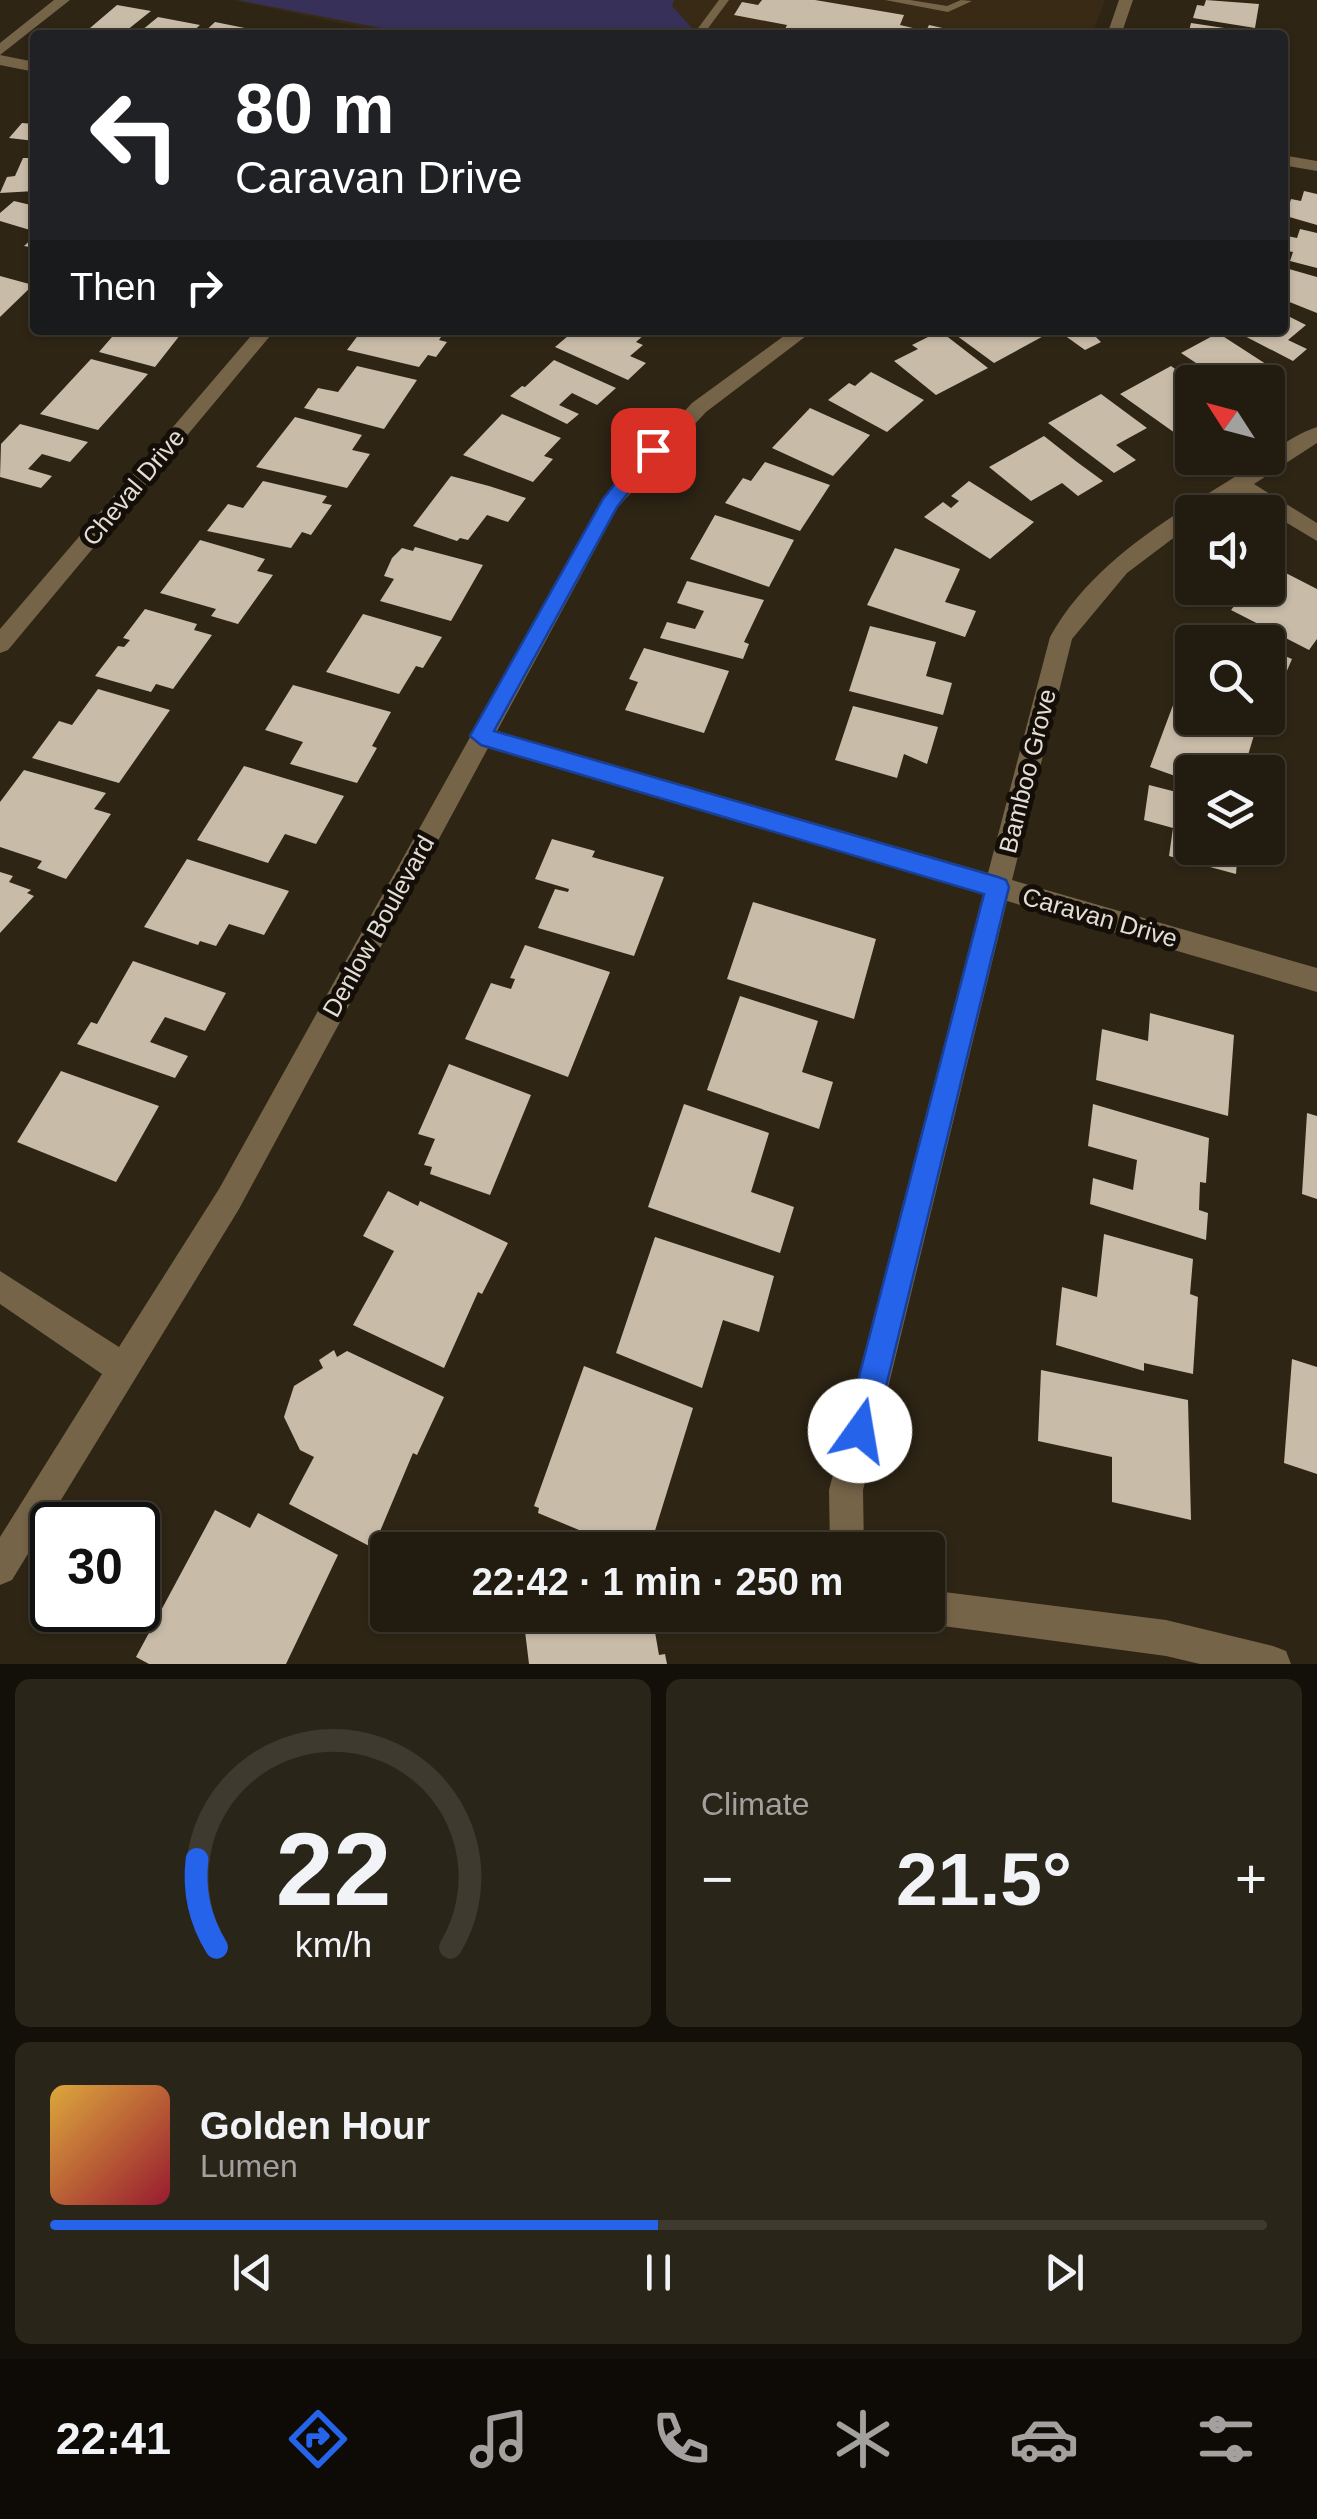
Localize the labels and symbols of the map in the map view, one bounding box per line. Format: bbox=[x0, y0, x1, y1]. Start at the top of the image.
north arrow bbox=[1175, 365, 1285, 475]
pin bbox=[611, 408, 696, 493]
street label: Cheval Drive bbox=[76, 423, 190, 551]
street label: Bamboo Grove bbox=[993, 686, 1061, 856]
street label: Denlow Boulevard bbox=[317, 830, 439, 1022]
street label: Caravan Drive bbox=[1019, 882, 1181, 952]
position arrow bbox=[808, 1379, 912, 1483]
speed limit sign: 30 bbox=[30, 1502, 160, 1632]

